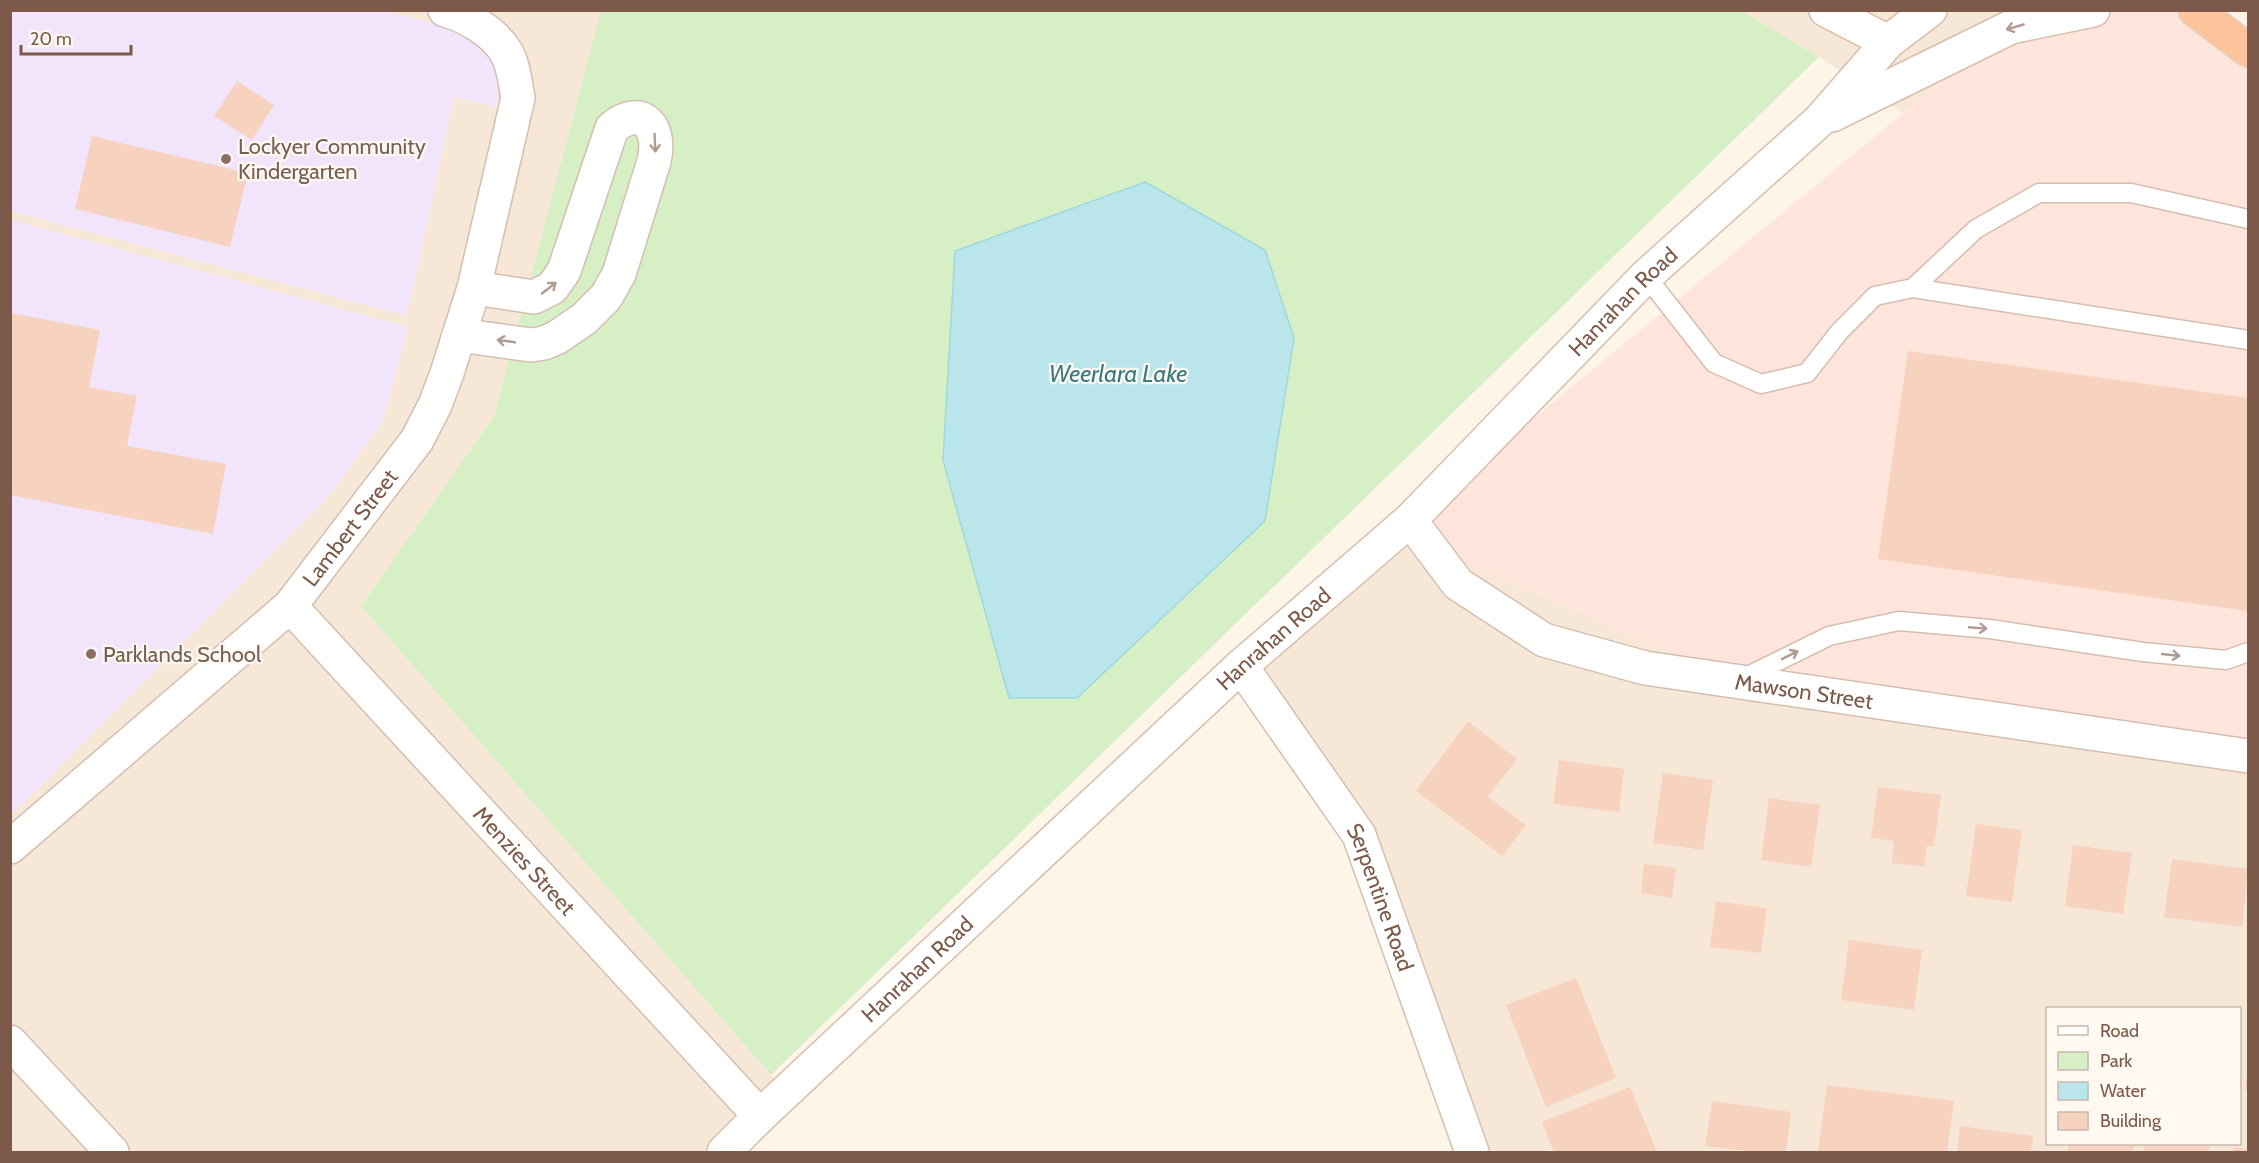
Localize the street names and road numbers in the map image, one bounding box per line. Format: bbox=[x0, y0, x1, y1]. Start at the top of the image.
street label: Hanrahan Road bbox=[1563, 241, 1683, 362]
street label: Lambert Street bbox=[297, 463, 404, 592]
street label: Hanrahan Road bbox=[1211, 581, 1336, 696]
street label: Mawson Street bbox=[1733, 668, 1875, 715]
street label: Menzies Street bbox=[468, 800, 582, 921]
street label: Serpentine Road bbox=[1341, 818, 1420, 975]
street label: Hanrahan Road bbox=[856, 910, 979, 1028]

